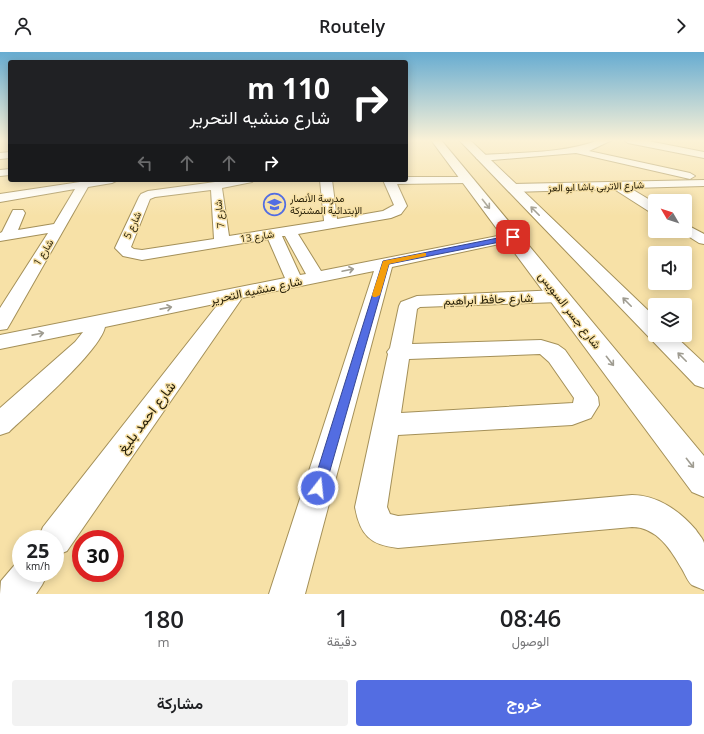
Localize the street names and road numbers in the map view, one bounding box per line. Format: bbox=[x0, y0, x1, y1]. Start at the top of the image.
street label: شارع الاتربى باشا ابو العز bbox=[547, 177, 644, 195]
street label: شارع 7 bbox=[211, 199, 227, 229]
street label: شارع 5 bbox=[120, 209, 144, 241]
street label: شارع 13 bbox=[239, 226, 275, 246]
street label: شارع 1 bbox=[30, 236, 56, 268]
street label: شارع جسر السويس bbox=[534, 268, 605, 353]
street label: شارع منشيه التحرير bbox=[207, 272, 304, 309]
street label: شارع حافظ ابراهيم bbox=[443, 289, 533, 310]
street label: شارع احمد بليغ bbox=[112, 377, 181, 458]

